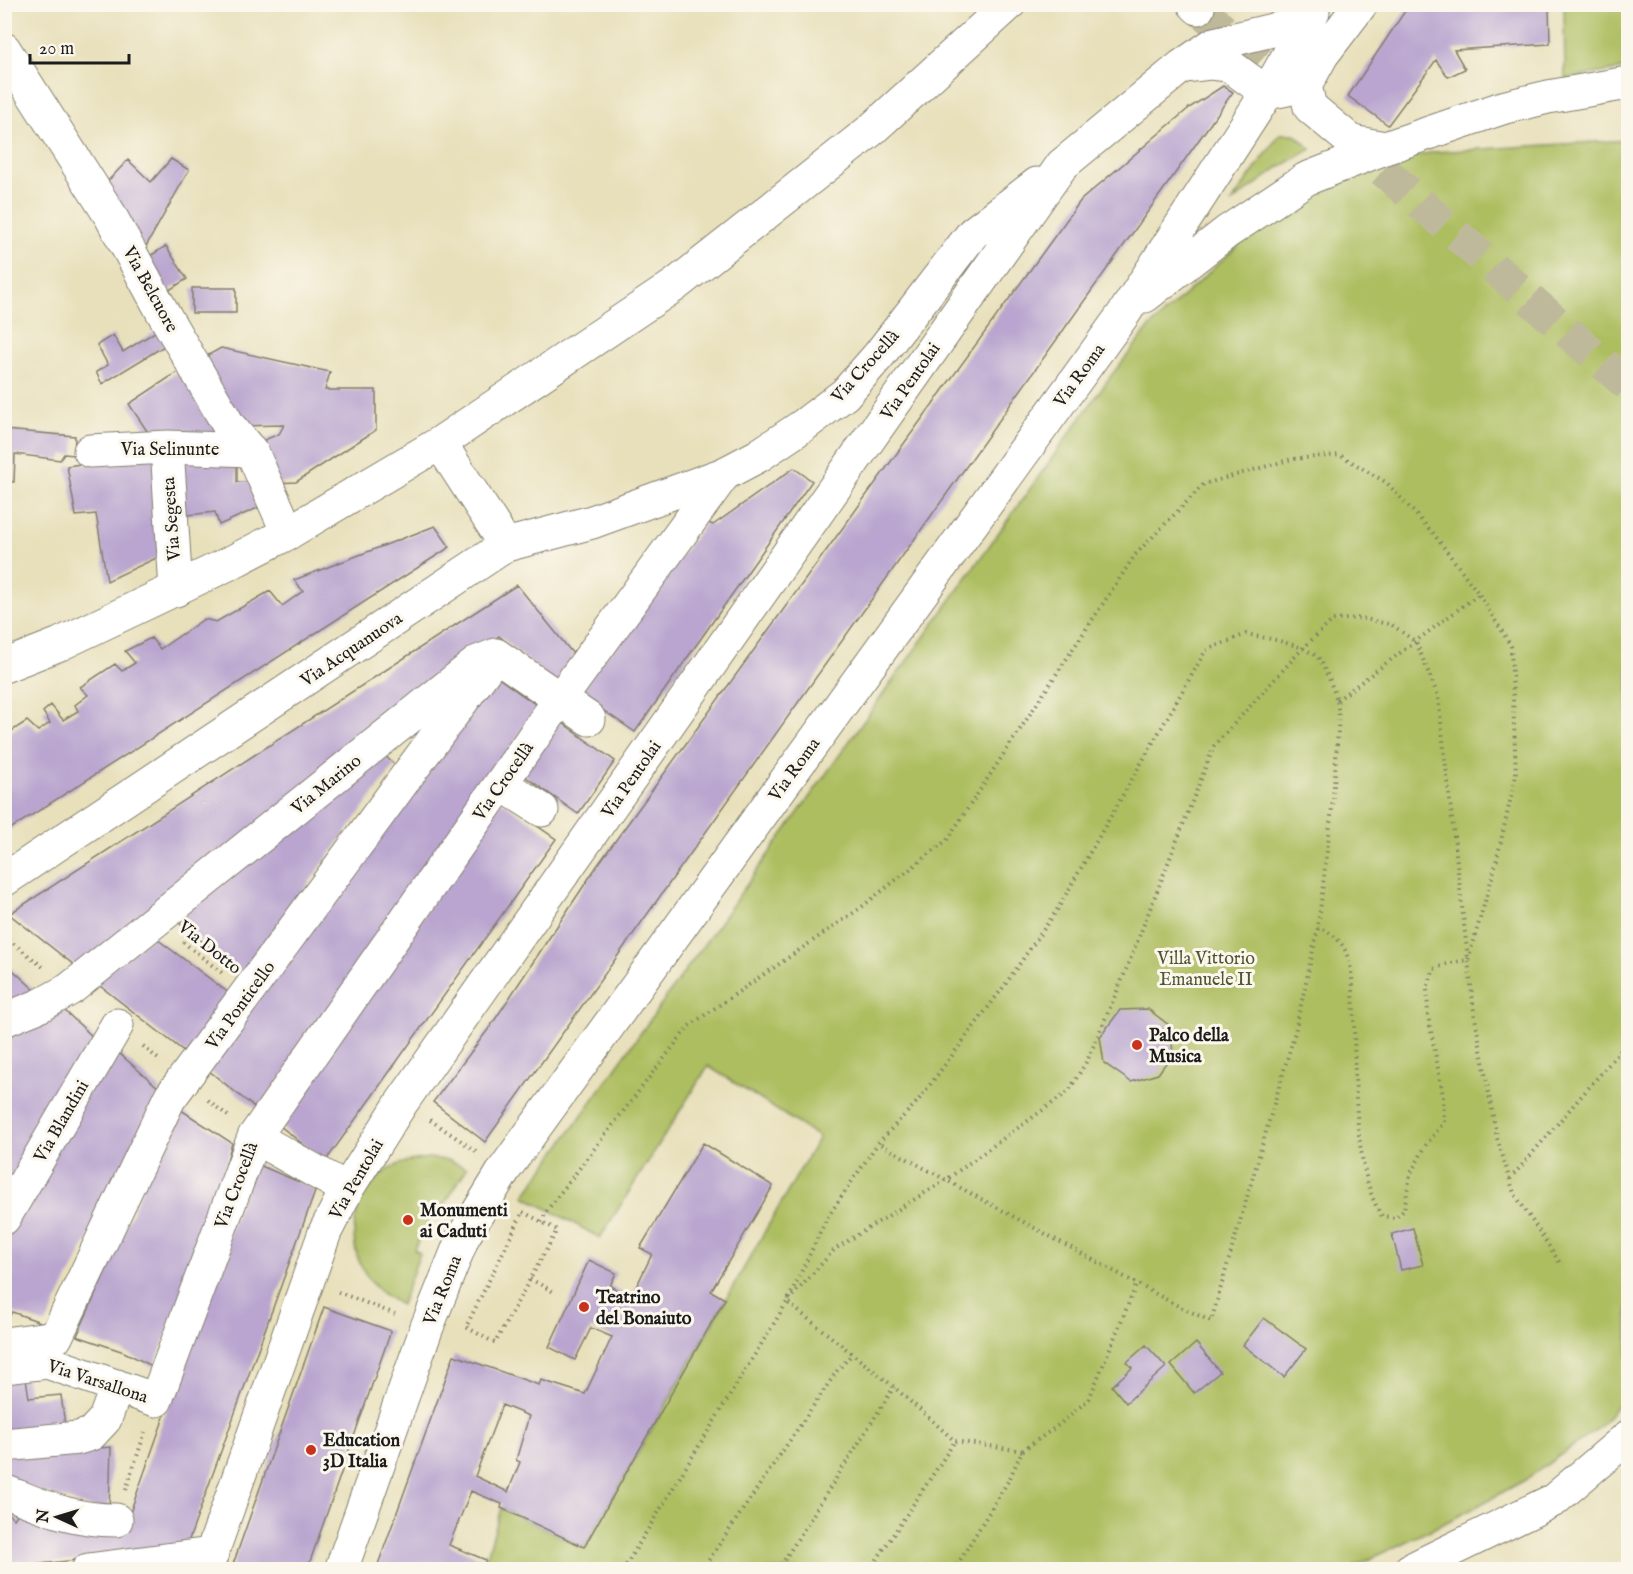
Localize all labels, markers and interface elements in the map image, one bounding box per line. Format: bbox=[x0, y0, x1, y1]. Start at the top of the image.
scale bar bbox=[30, 27, 129, 65]
text: 20 m bbox=[39, 38, 74, 61]
street label: Via Belcuore bbox=[116, 242, 183, 337]
street label: Via Crocellà bbox=[826, 325, 905, 409]
street label: Via Pentolai bbox=[876, 338, 946, 426]
street label: Via Roma bbox=[1049, 339, 1111, 413]
street label: Via Selinunte bbox=[120, 439, 219, 462]
street label: Via Segesta bbox=[158, 476, 187, 563]
street label: Via Acquanuova bbox=[296, 608, 407, 693]
street label: Via Roma bbox=[764, 733, 826, 807]
street label: Via Pentolai bbox=[597, 736, 667, 824]
street label: Via Crocellà bbox=[468, 738, 540, 827]
street label: Via Marino bbox=[286, 750, 367, 821]
street label: Via Dotto bbox=[172, 916, 246, 980]
park label: Villa Vittorio Emanuele II bbox=[1156, 948, 1255, 992]
street label: Via Ponticello bbox=[201, 957, 281, 1055]
place label: Palco della Musica bbox=[1149, 1025, 1230, 1069]
marker: Palco della Musica bbox=[1130, 1038, 1144, 1052]
street label: Via Blandini bbox=[29, 1076, 95, 1168]
street label: Via Pentolai bbox=[324, 1135, 390, 1225]
street label: Via Crocellà bbox=[210, 1139, 265, 1233]
place label: Monumenti ai Caduti bbox=[420, 1200, 508, 1244]
marker: Monumenti ai Caduti bbox=[401, 1213, 415, 1227]
street label: Via Roma bbox=[419, 1252, 468, 1330]
place label: Teatrino del Bonaiuto bbox=[595, 1287, 692, 1331]
marker: Teatrino del Bonaiuto bbox=[577, 1300, 591, 1314]
street label: Via Varsallona bbox=[43, 1355, 151, 1410]
place label: Education 3D Italia bbox=[323, 1430, 400, 1474]
marker: Education 3D Italia bbox=[304, 1443, 318, 1457]
north arrow bbox=[27, 1487, 87, 1547]
text: N bbox=[34, 1508, 55, 1525]

